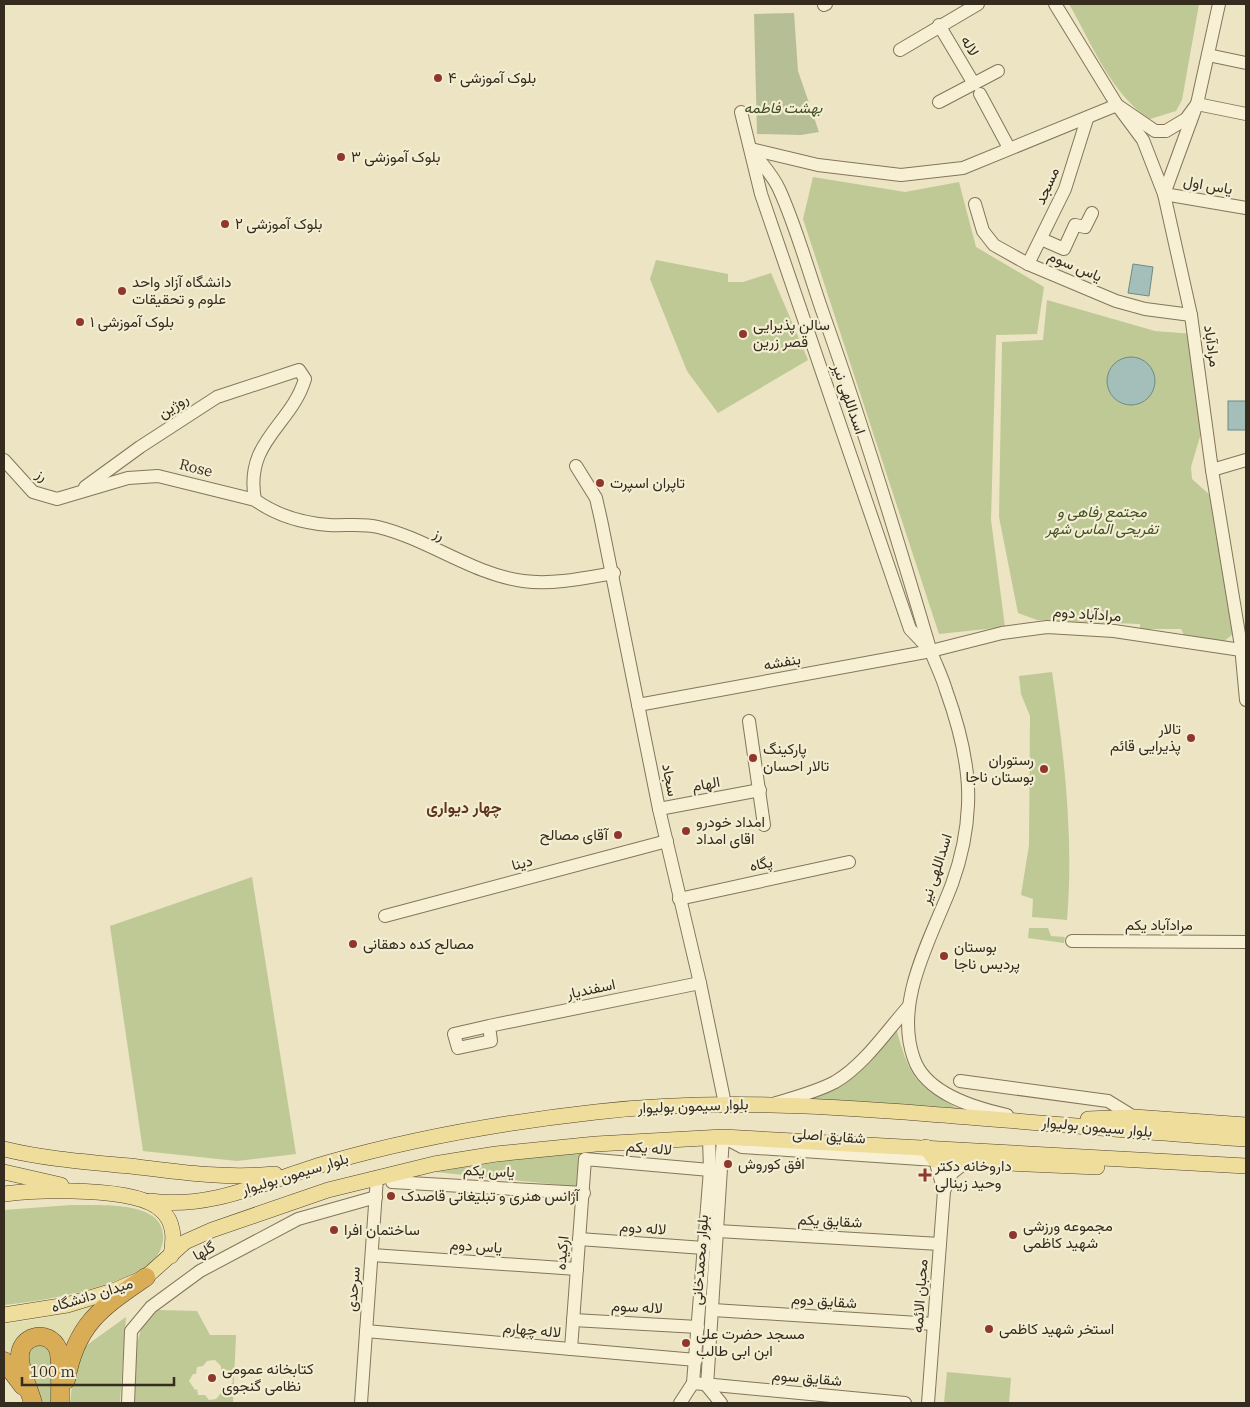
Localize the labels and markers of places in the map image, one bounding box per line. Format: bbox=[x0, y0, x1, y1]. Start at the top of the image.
place label: بلوک آموزشی ۴ bbox=[448, 68, 536, 88]
marker: بلوک آموزشی ۴ bbox=[432, 72, 444, 84]
place label: بلوک آموزشی ۳ bbox=[351, 147, 441, 167]
marker: بلوک آموزشی ۳ bbox=[335, 151, 347, 163]
place label: بلوک آموزشی ۲ bbox=[235, 214, 323, 234]
marker: بلوک آموزشی ۲ bbox=[219, 218, 231, 230]
place label: دانشگاه آزاد واحد علوم و تحقیقات bbox=[132, 272, 232, 309]
marker: دانشگاه آزاد واحد علوم و تحقیقات bbox=[116, 285, 128, 297]
place label: بلوک آموزشی ۱ bbox=[90, 312, 174, 332]
place label: سالن پذیرایی قصر زرین bbox=[753, 315, 830, 352]
marker: بلوک آموزشی ۱ bbox=[74, 316, 86, 328]
marker: سالن پذیرایی قصر زرین bbox=[737, 328, 749, 340]
place label: تاپران اسپرت bbox=[610, 473, 685, 493]
marker: تاپران اسپرت bbox=[594, 477, 606, 489]
place label: تالار پذیرایی قائم bbox=[1110, 719, 1181, 756]
marker: تالار پذیرایی قائم bbox=[1185, 732, 1197, 744]
place label: پارکینگ تالار احسان bbox=[763, 739, 829, 775]
place label: رستوران بوستان ناجا bbox=[966, 750, 1034, 786]
marker: پارکینگ تالار احسان bbox=[747, 752, 759, 764]
marker: رستوران بوستان ناجا bbox=[1038, 763, 1050, 775]
place label: امداد خودرو اقای امداد bbox=[696, 812, 765, 849]
place label: آقای مصالح bbox=[540, 825, 610, 846]
marker: امداد خودرو اقای امداد bbox=[680, 825, 692, 837]
marker: آقای مصالح bbox=[612, 829, 624, 841]
place label: مصالح کده دهقانی bbox=[363, 934, 474, 955]
place label: بوستان پردیس ناجا bbox=[954, 937, 1020, 974]
marker: مصالح کده دهقانی bbox=[347, 938, 359, 950]
marker: بوستان پردیس ناجا bbox=[938, 950, 950, 962]
place label: افق کوروش bbox=[738, 1154, 805, 1174]
place label: داروخانه دکتر وحید زینالی bbox=[934, 1156, 1012, 1193]
marker: افق کوروش bbox=[722, 1158, 734, 1170]
marker: داروخانه دکتر وحید زینالی bbox=[919, 1169, 931, 1181]
place label: آژانس هنری و تبلیغاتی قاصدک bbox=[401, 1186, 580, 1206]
marker: آژانس هنری و تبلیغاتی قاصدک bbox=[385, 1190, 397, 1202]
place label: مجموعه ورزشی شهید کاظمی bbox=[1023, 1216, 1113, 1253]
place label: ساختمان افرا bbox=[344, 1220, 420, 1239]
marker: ساختمان افرا bbox=[328, 1224, 340, 1236]
marker: مجموعه ورزشی شهید کاظمی bbox=[1007, 1229, 1019, 1241]
place label: استخر شهید کاظمی bbox=[999, 1319, 1114, 1339]
marker: استخر شهید کاظمی bbox=[983, 1323, 995, 1335]
place label: مسجد حضرت علی ابن ابی طالب bbox=[696, 1324, 805, 1361]
marker: مسجد حضرت علی ابن ابی طالب bbox=[680, 1337, 692, 1349]
place label: کتابخانه عمومی نظامی گنجوی bbox=[222, 1359, 314, 1396]
marker: کتابخانه عمومی نظامی گنجوی bbox=[206, 1372, 218, 1384]

